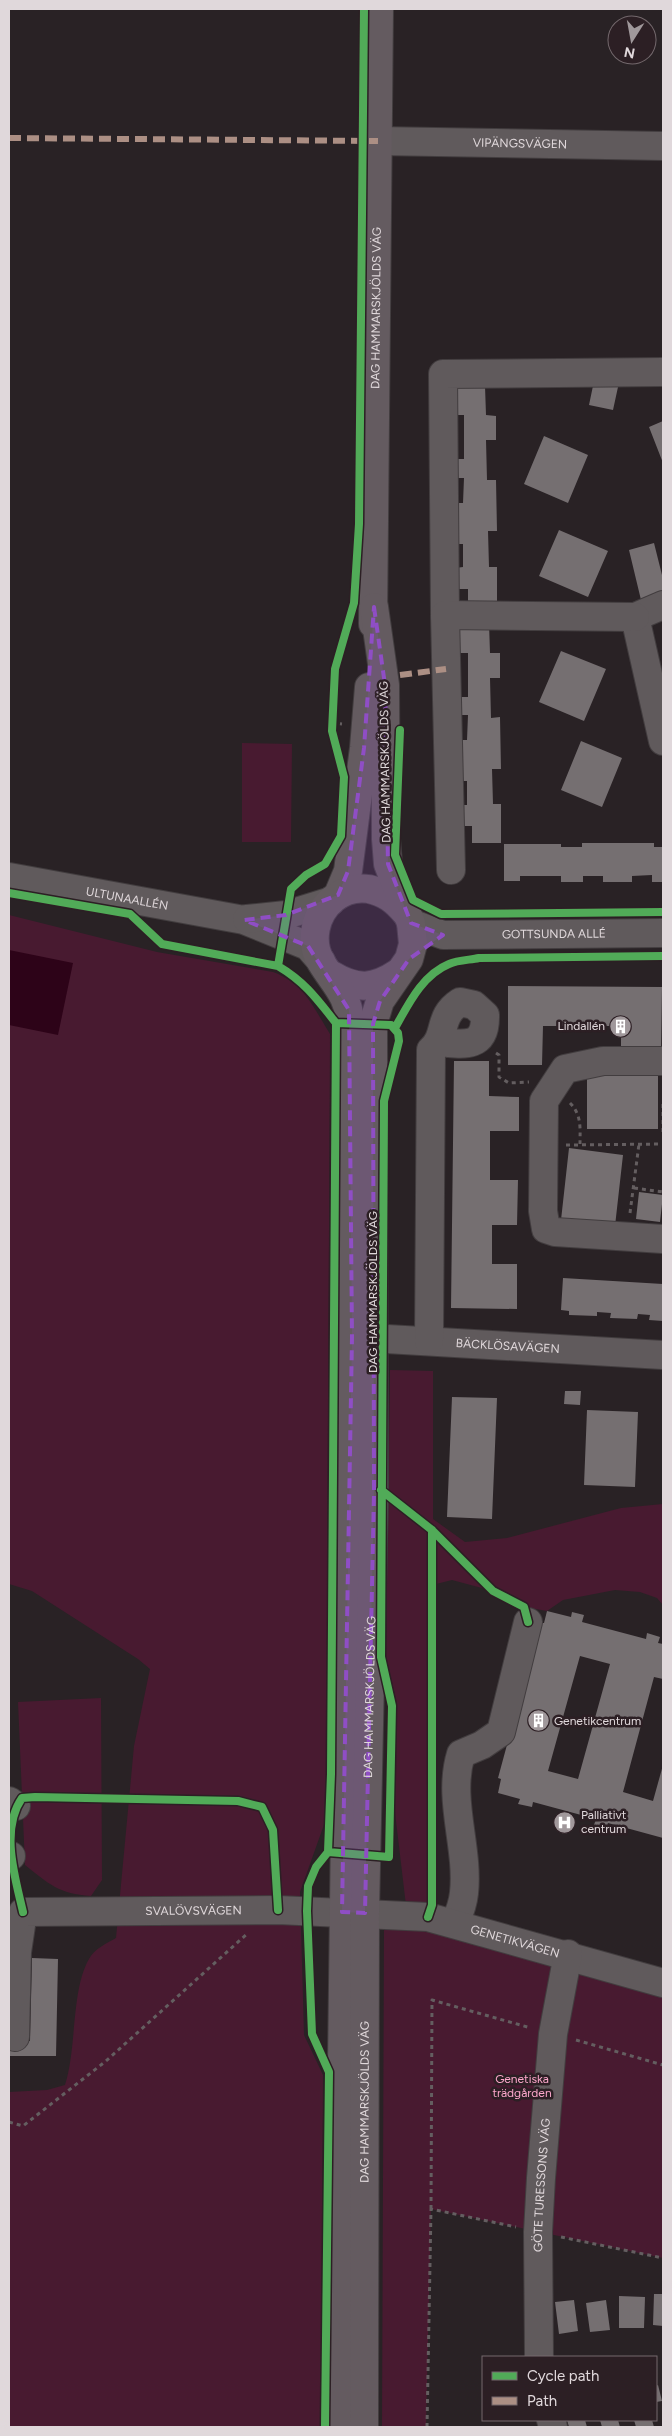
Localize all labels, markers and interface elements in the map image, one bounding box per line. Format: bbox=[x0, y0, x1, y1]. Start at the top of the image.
north arrow bbox=[607, 15, 657, 65]
text: N bbox=[623, 43, 637, 62]
street label: VIPÄNGSVÄGEN bbox=[473, 136, 567, 151]
street label: DAG HAMMARSKJÖLDS VÄG bbox=[368, 227, 384, 389]
street label: DAG HAMMARSKJÖLDS VÄG bbox=[377, 681, 393, 843]
street label: ULTUNAALLÉN bbox=[85, 884, 169, 913]
street label: GOTTSUNDA ALLÉ bbox=[502, 927, 606, 941]
building icon: Lindallén bbox=[609, 1014, 633, 1038]
place label: Lindallén bbox=[558, 1019, 605, 1033]
street label: DAG HAMMARSKJÖLDS VÄG bbox=[366, 1211, 380, 1373]
street label: BÄCKLÖSAVÄGEN bbox=[455, 1336, 560, 1356]
street label: DAG HAMMARSKJÖLDS VÄG bbox=[361, 1616, 378, 1778]
building icon: Genetikcentrum bbox=[526, 1709, 550, 1733]
place label: Genetikcentrum bbox=[554, 1714, 641, 1728]
place label: Palliativt centrum bbox=[581, 1808, 627, 1836]
hospital icon: Palliativt centrum bbox=[553, 1810, 577, 1834]
street label: SVALÖVSVÄGEN bbox=[145, 1903, 242, 1918]
street label: GENETIKVÄGEN bbox=[469, 1922, 561, 1961]
street label: DAG HAMMARSKJÖLDS VÄG bbox=[357, 2021, 372, 2183]
park label: Genetiska trädgården bbox=[492, 2072, 552, 2100]
street label: GÖTE TURESSONS VÄG bbox=[531, 2118, 553, 2252]
legend bbox=[482, 2356, 657, 2421]
text: Cycle path bbox=[527, 2367, 599, 2385]
text: Path bbox=[527, 2392, 557, 2410]

